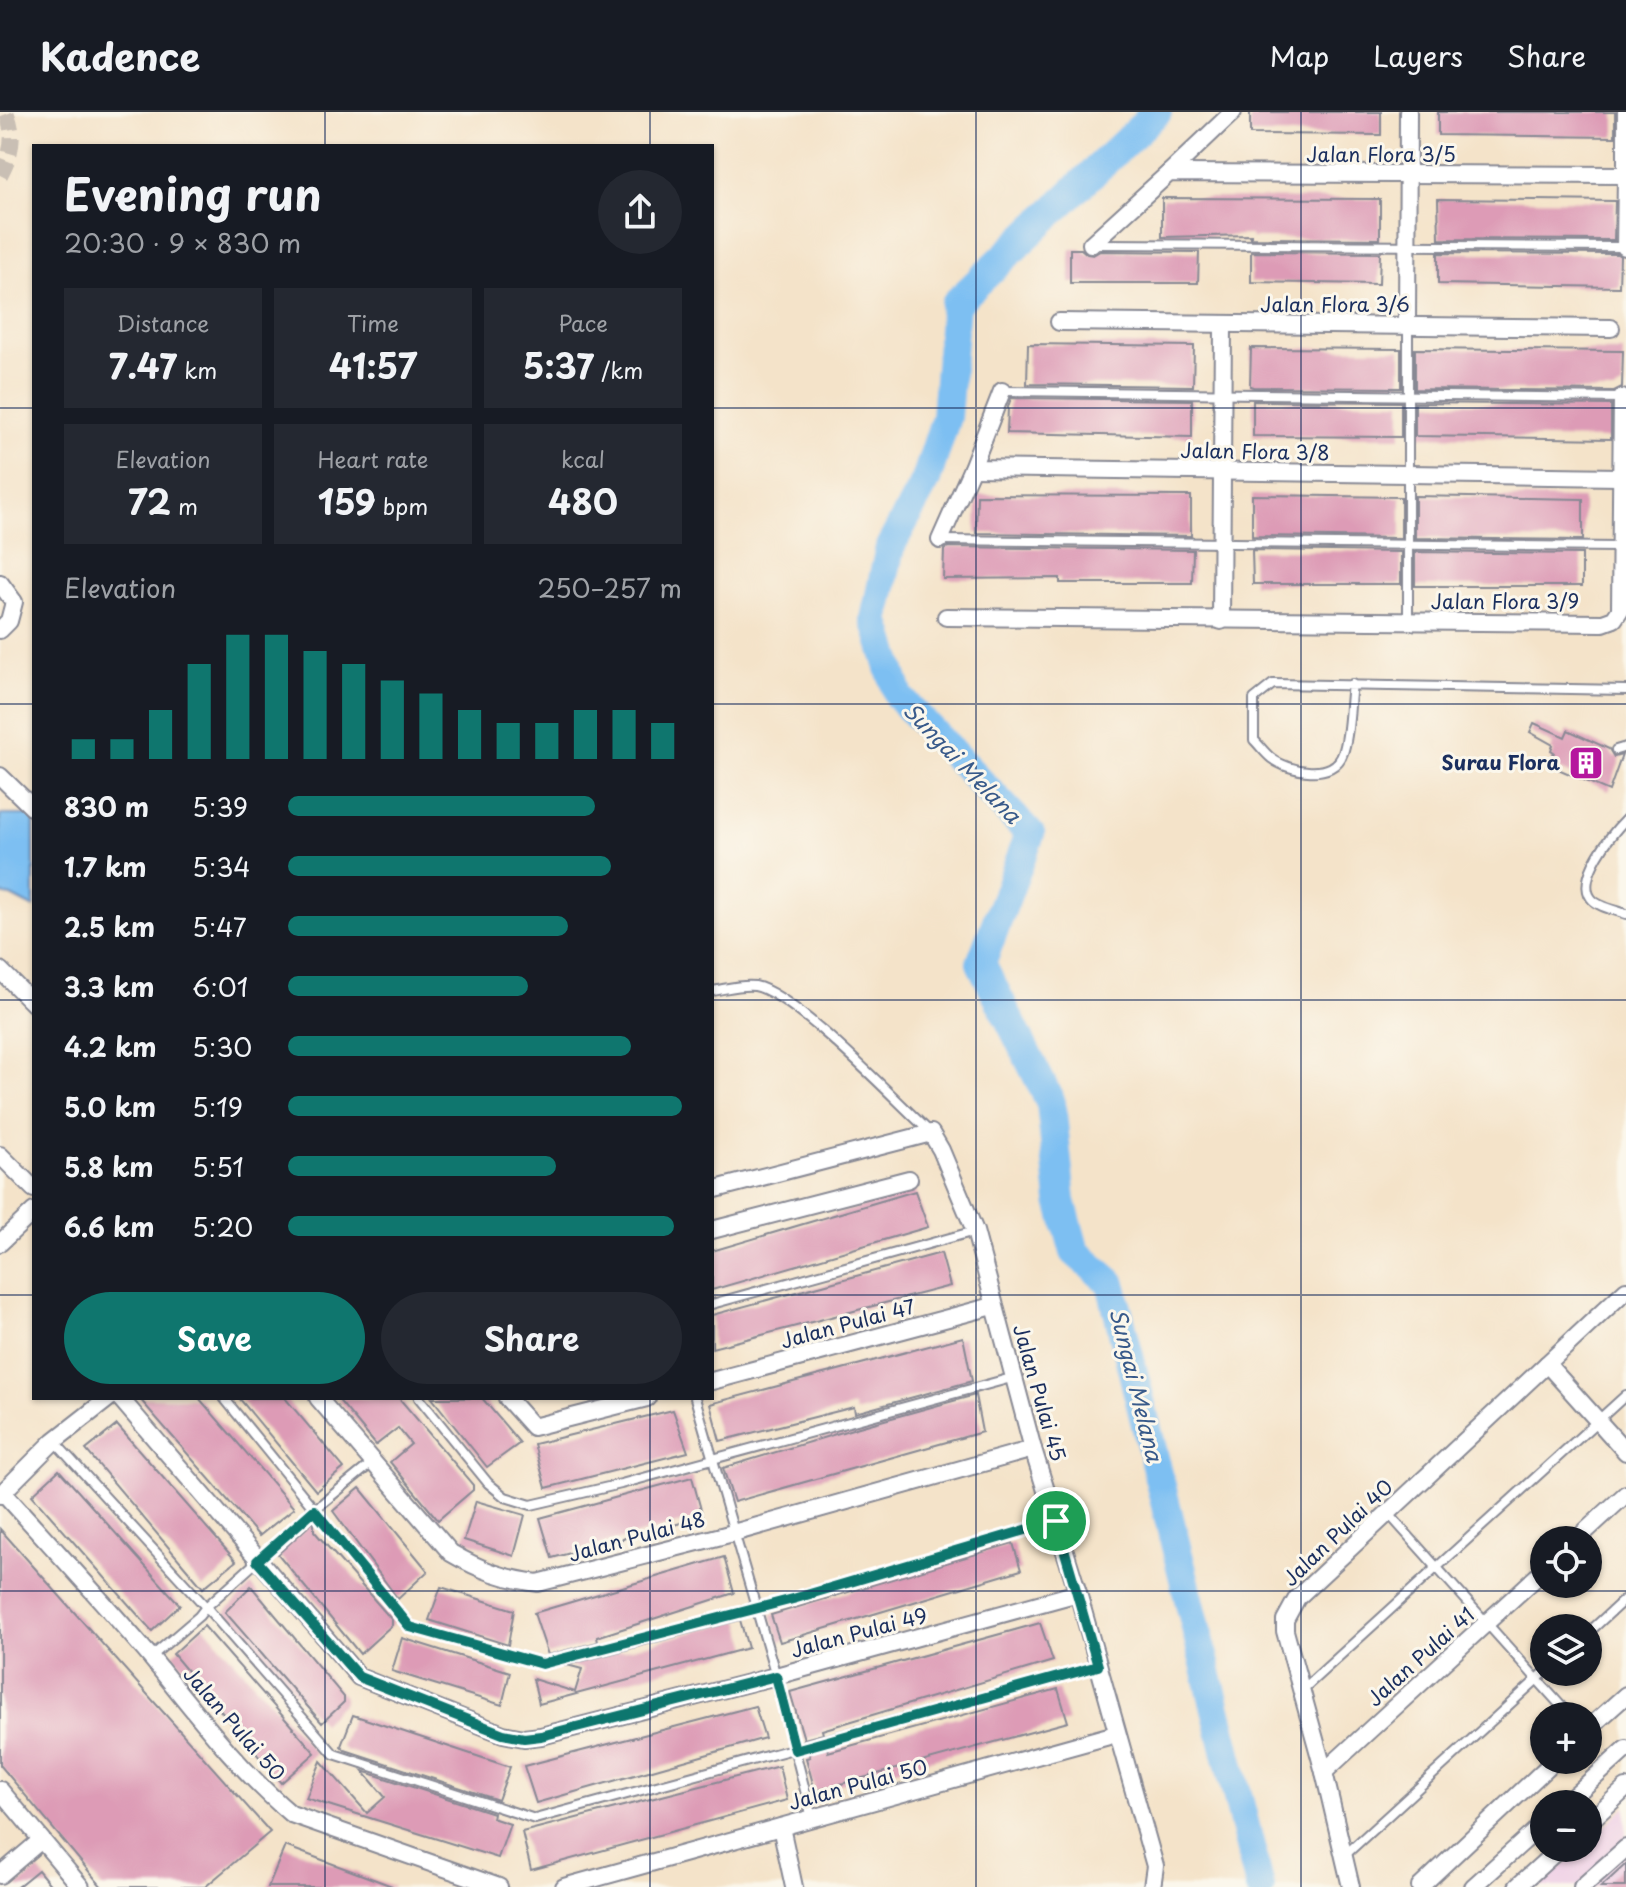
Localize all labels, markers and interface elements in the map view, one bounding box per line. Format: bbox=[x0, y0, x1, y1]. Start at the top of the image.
text: Kadence bbox=[40, 27, 200, 84]
text: Map bbox=[1269, 34, 1329, 77]
text: Layers bbox=[1373, 34, 1463, 77]
text: Share bbox=[1507, 34, 1586, 77]
street label: Jalan Flora 3/5 bbox=[1306, 139, 1456, 169]
text: Evening run bbox=[64, 160, 322, 226]
button: share bbox=[598, 170, 682, 254]
text: 20:30 · 9 × 830 m bbox=[64, 223, 301, 262]
street label: Jalan Flora 3/6 bbox=[1260, 289, 1410, 319]
text: Distance bbox=[117, 306, 209, 339]
text: Time bbox=[347, 306, 399, 339]
text: Pace bbox=[558, 306, 608, 339]
text: 7.47 bbox=[109, 339, 177, 391]
text: 41:57 bbox=[329, 339, 417, 391]
text: 5:37 bbox=[523, 339, 594, 391]
text: km bbox=[177, 353, 217, 386]
text: /km bbox=[594, 353, 643, 386]
street label: Jalan Flora 3/8 bbox=[1180, 435, 1330, 467]
text: Elevation bbox=[116, 442, 210, 475]
text: Heart rate bbox=[317, 442, 429, 475]
text: kcal bbox=[561, 442, 605, 475]
text: 72 bbox=[128, 475, 171, 527]
text: 159 bbox=[318, 475, 376, 527]
text: 480 bbox=[548, 475, 618, 527]
text: m bbox=[171, 489, 198, 522]
text: bpm bbox=[376, 489, 428, 522]
text: Elevation bbox=[64, 568, 176, 607]
text: 250–257 m bbox=[537, 568, 682, 607]
street label: Jalan Flora 3/9 bbox=[1431, 586, 1579, 616]
water label: Sungai Melana bbox=[897, 694, 1030, 831]
building icon: Surau Flora bbox=[1567, 744, 1605, 782]
place label: Surau Flora bbox=[1442, 747, 1560, 777]
text: 830 m bbox=[64, 787, 149, 826]
text: 5:39 bbox=[192, 787, 248, 826]
text: 1.7 km bbox=[64, 847, 147, 886]
text: 5:34 bbox=[192, 847, 251, 886]
text: 2.5 km bbox=[64, 907, 155, 946]
text: 5:47 bbox=[192, 907, 247, 946]
text: 3.3 km bbox=[64, 967, 155, 1006]
text: 6:01 bbox=[192, 967, 248, 1006]
text: 4.2 km bbox=[64, 1027, 156, 1066]
text: 5:30 bbox=[192, 1027, 252, 1066]
text: 5.0 km bbox=[64, 1087, 156, 1126]
text: 5:19 bbox=[192, 1087, 243, 1126]
text: 5.8 km bbox=[64, 1147, 154, 1186]
text: 5:51 bbox=[192, 1147, 244, 1186]
text: 6.6 km bbox=[64, 1207, 155, 1246]
text: 5:20 bbox=[192, 1207, 253, 1246]
street label: Jalan Pulai 47 bbox=[777, 1291, 919, 1355]
button: Save bbox=[64, 1292, 365, 1384]
button: Share bbox=[381, 1292, 682, 1384]
water label: Sungai Melana bbox=[1102, 1304, 1173, 1466]
street label: Jalan Pulai 45 bbox=[1006, 1321, 1074, 1465]
street label: Jalan Pulai 40 bbox=[1276, 1472, 1399, 1593]
pin bbox=[1022, 1487, 1090, 1555]
icon: arrive bbox=[1034, 1499, 1078, 1543]
street label: Jalan Pulai 48 bbox=[565, 1503, 708, 1569]
map controls bbox=[1530, 1526, 1602, 1862]
button: locate bbox=[1530, 1526, 1602, 1598]
street label: Jalan Pulai 49 bbox=[787, 1599, 930, 1665]
street label: Jalan Pulai 41 bbox=[1360, 1600, 1481, 1713]
button: layers bbox=[1530, 1614, 1602, 1686]
street label: Jalan Pulai 50 bbox=[177, 1660, 293, 1787]
button: + bbox=[1530, 1702, 1602, 1774]
street label: Jalan Pulai 50 bbox=[785, 1751, 930, 1817]
button: − bbox=[1530, 1790, 1602, 1862]

